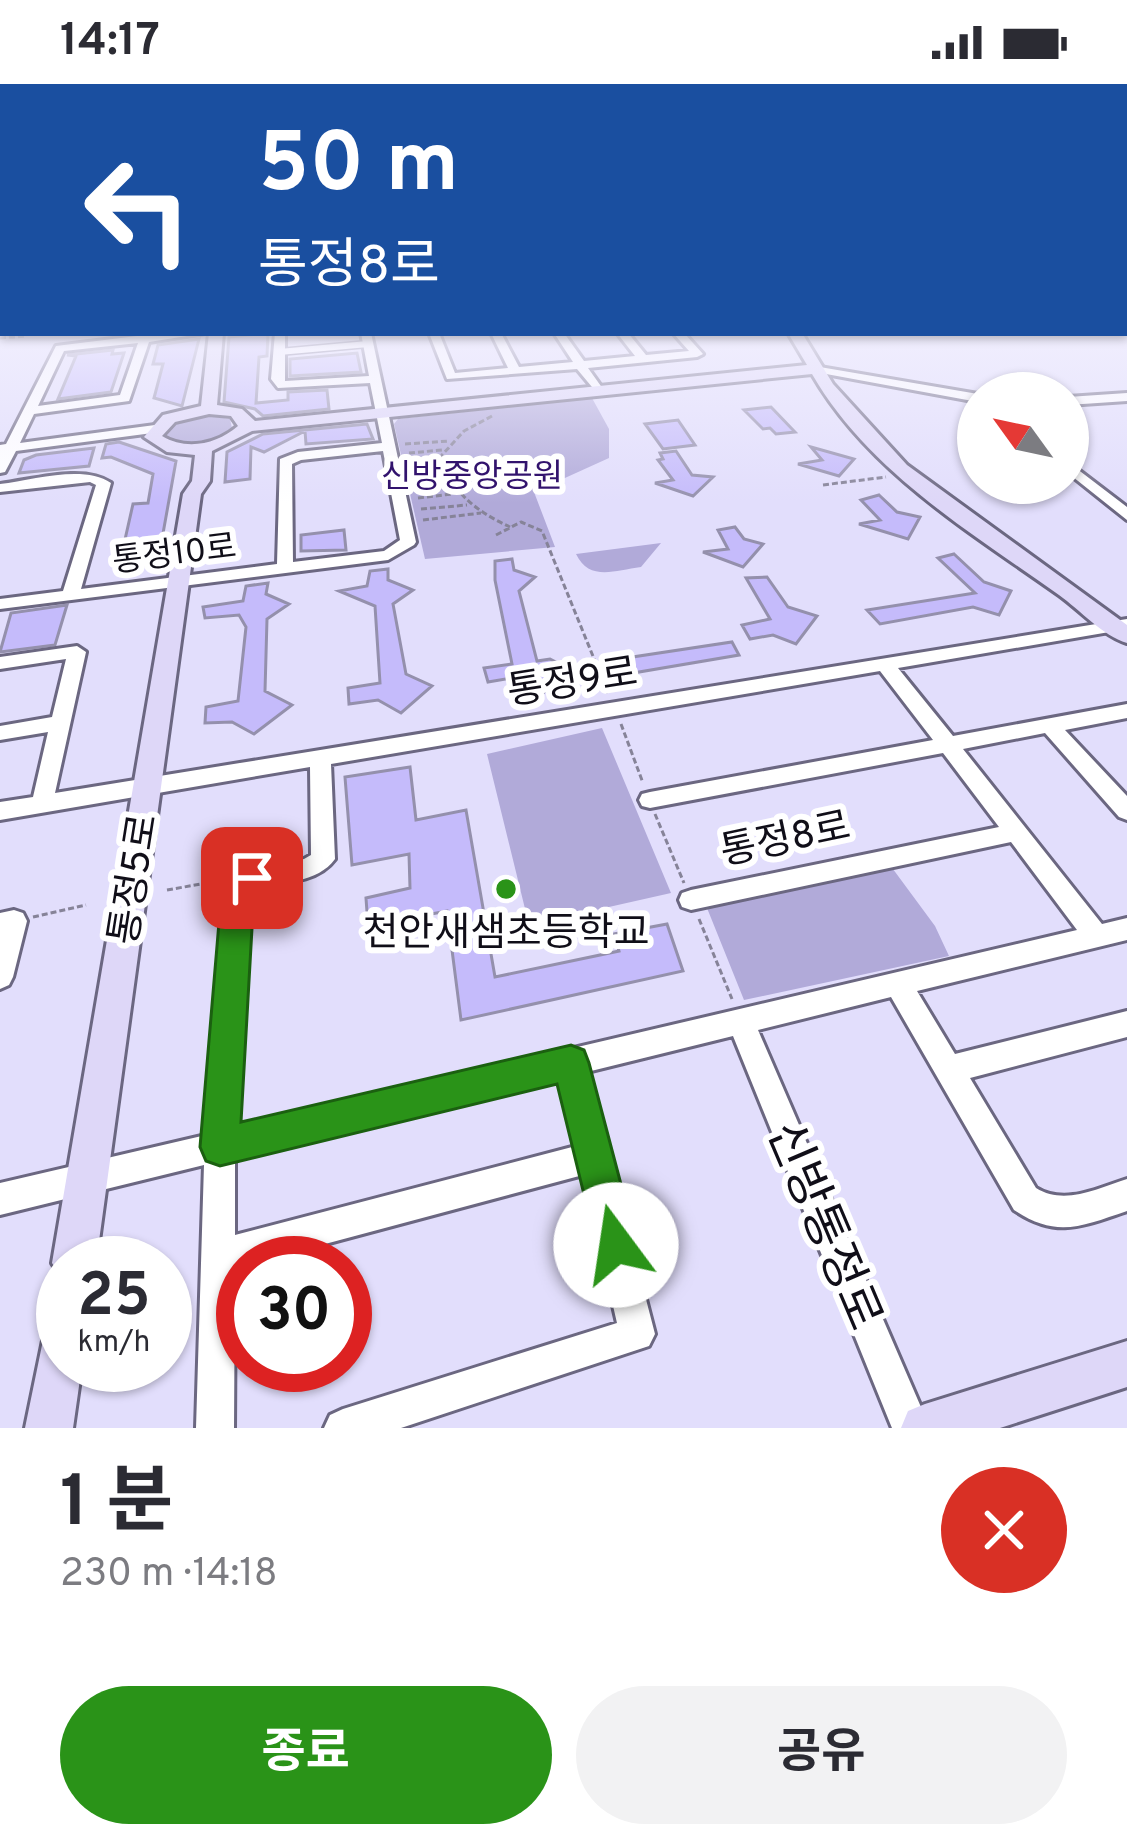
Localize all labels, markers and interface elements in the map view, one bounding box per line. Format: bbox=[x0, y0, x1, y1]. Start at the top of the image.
text: 14:17 bbox=[60, 14, 160, 71]
text: 50 m bbox=[258, 115, 459, 221]
icon: left bbox=[60, 132, 216, 288]
text: 통정8로 bbox=[258, 234, 440, 303]
north arrow bbox=[957, 372, 1089, 504]
map controls bbox=[957, 372, 1089, 504]
park label: 신방중앙공원 bbox=[381, 458, 563, 500]
street label: 통정10로 bbox=[110, 528, 239, 584]
street label: 통정9로 bbox=[504, 650, 641, 719]
street label: 통정8로 bbox=[717, 804, 855, 879]
street label: 통정5로 bbox=[102, 811, 171, 949]
pin bbox=[201, 827, 303, 929]
icon: arrive bbox=[219, 845, 285, 911]
marker: 천안새샘초등학교 bbox=[493, 876, 519, 902]
place label: 천안새샘초등학교 bbox=[362, 911, 650, 960]
street label: 신방통정로 bbox=[751, 1114, 892, 1340]
position arrow bbox=[553, 1182, 679, 1308]
speed limit sign: 30 bbox=[216, 1236, 372, 1392]
text: 25 bbox=[77, 1261, 151, 1337]
text: km/h bbox=[78, 1325, 150, 1362]
text: 1 분 bbox=[60, 1460, 173, 1552]
button: close bbox=[941, 1467, 1067, 1593]
text: 230 m · 14:18 bbox=[60, 1551, 278, 1600]
button: 종료 bbox=[60, 1686, 552, 1824]
button: 공유 bbox=[576, 1686, 1067, 1824]

